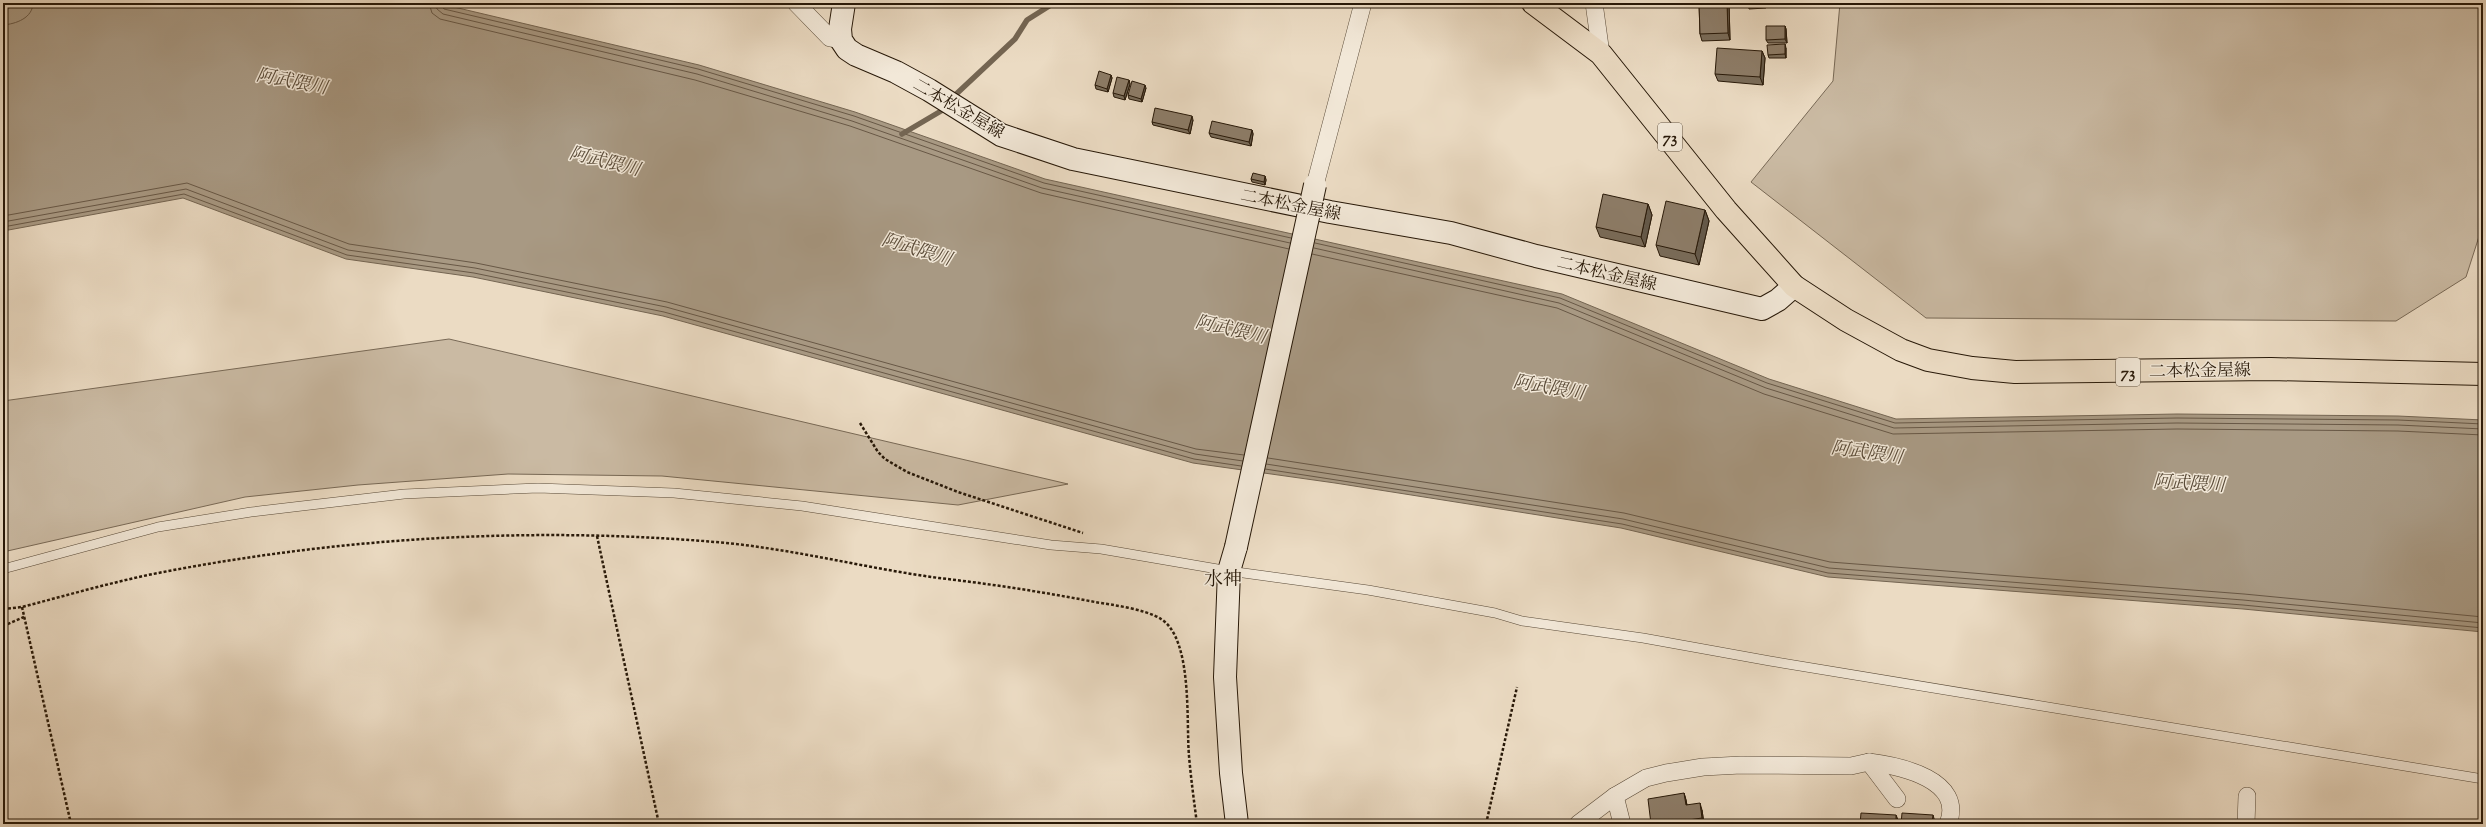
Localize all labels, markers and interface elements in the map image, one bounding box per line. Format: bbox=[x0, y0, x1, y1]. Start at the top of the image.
water label: 阿武隈川 bbox=[254, 63, 331, 103]
street label: 二本松金屋線 bbox=[908, 74, 1008, 146]
road number: 73 bbox=[1658, 123, 1682, 151]
water label: 阿武隈川 bbox=[566, 142, 645, 185]
street label: 二本松金屋線 bbox=[1238, 184, 1343, 227]
water label: 阿武隈川 bbox=[878, 228, 957, 274]
street label: 二本松金屋線 bbox=[1554, 252, 1659, 298]
water label: 阿武隈川 bbox=[1193, 310, 1271, 352]
road number: 73 bbox=[2116, 358, 2140, 386]
street label: 二本松金屋線 bbox=[2149, 359, 2251, 385]
water label: 阿武隈川 bbox=[1511, 370, 1588, 408]
water label: 阿武隈川 bbox=[1829, 436, 1906, 472]
water label: 阿武隈川 bbox=[2152, 470, 2228, 500]
district label: 水神 bbox=[1204, 567, 1242, 594]

